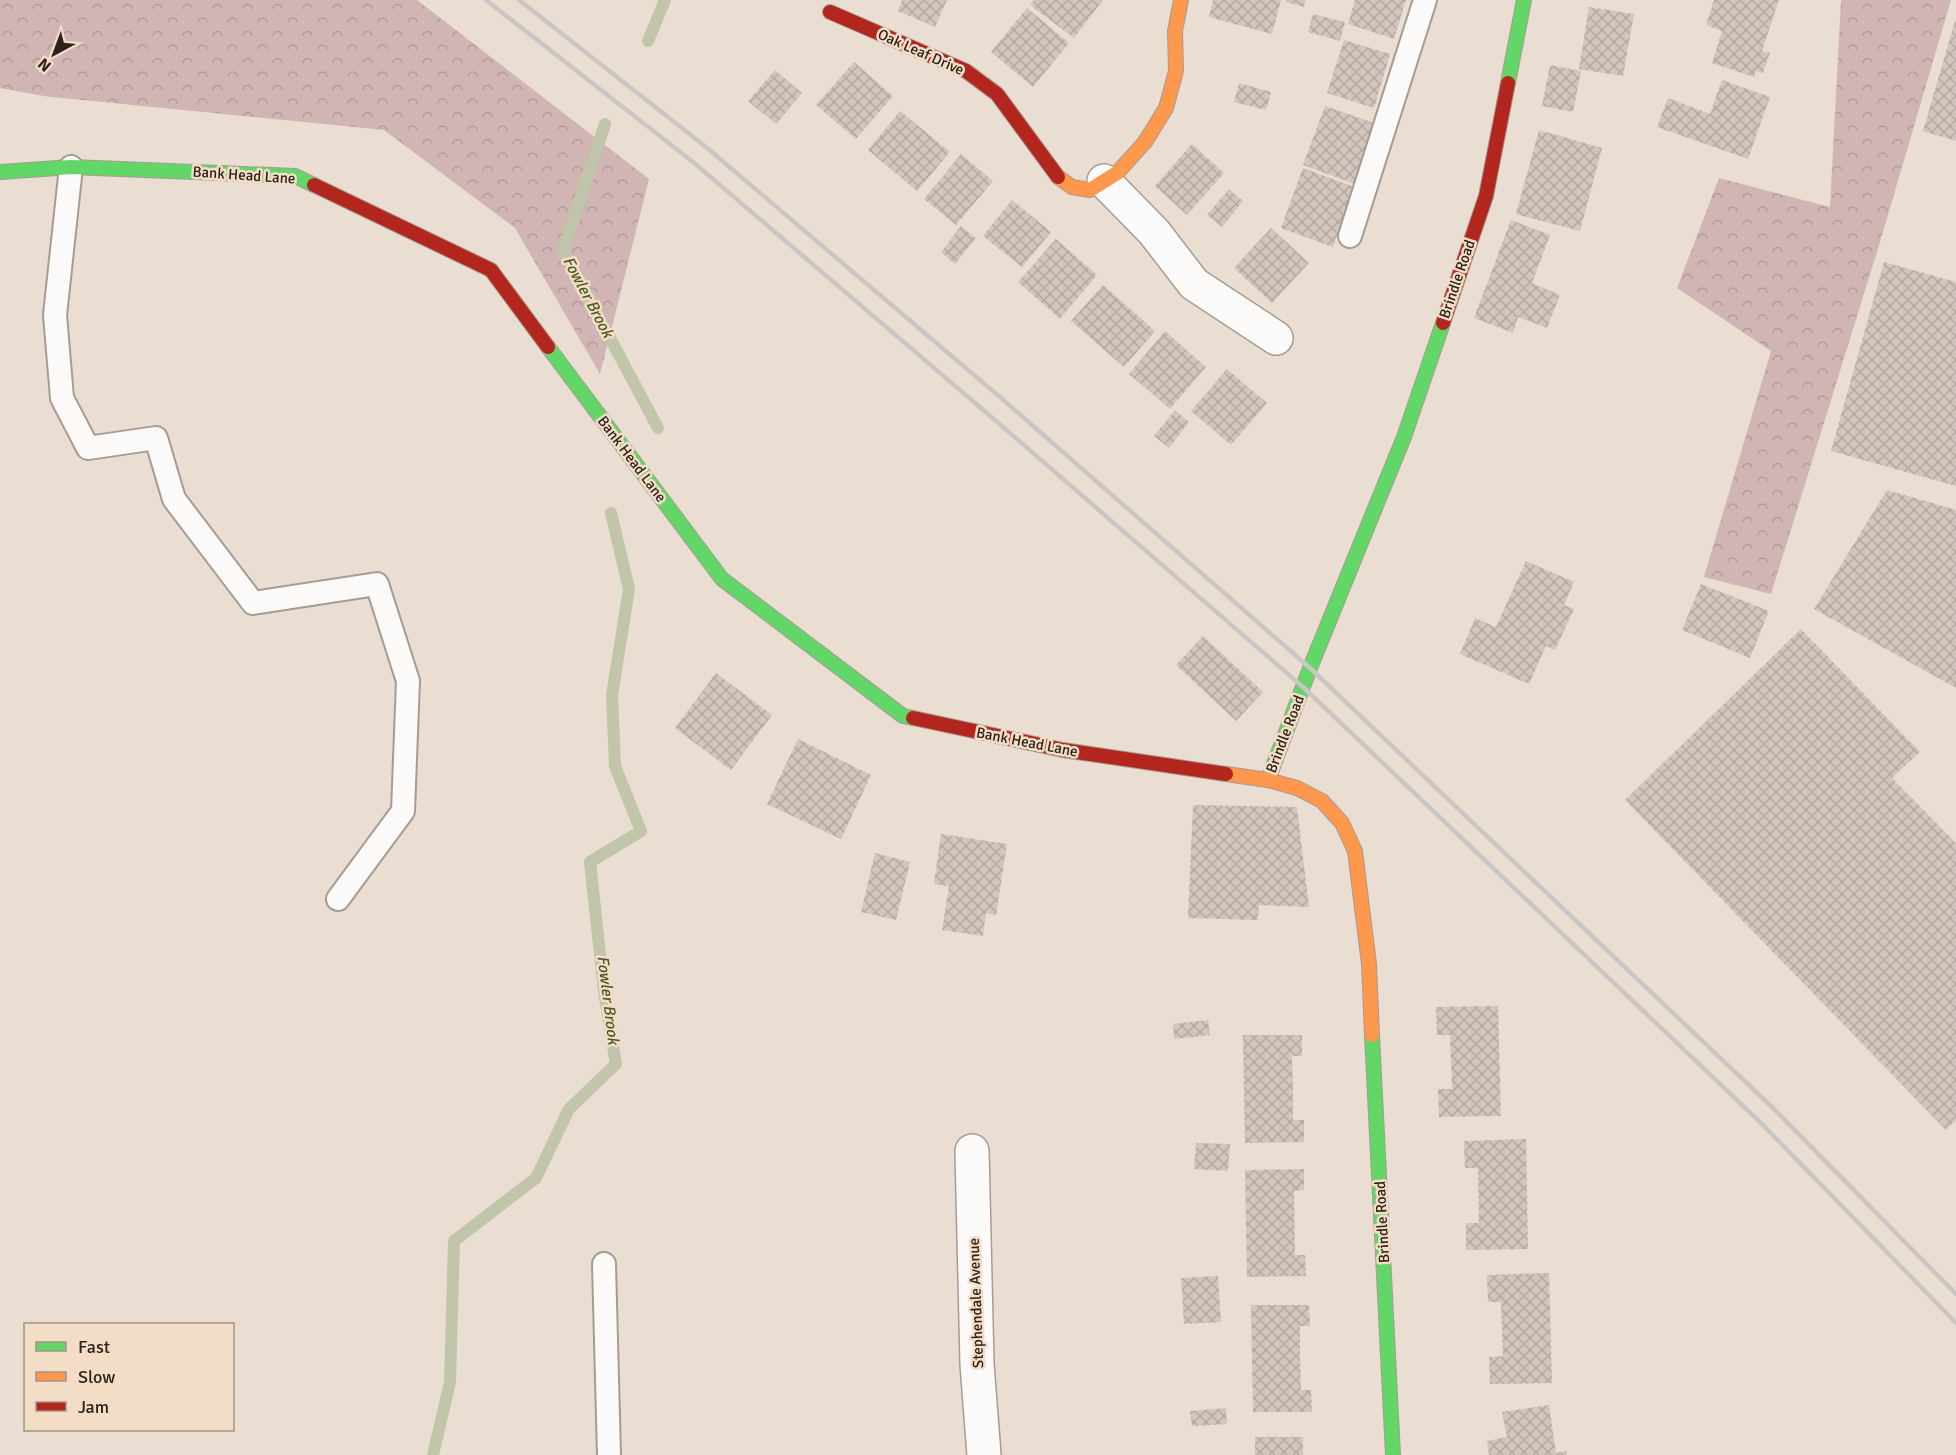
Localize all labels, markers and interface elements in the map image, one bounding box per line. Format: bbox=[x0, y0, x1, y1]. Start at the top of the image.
north arrow bbox=[24, 24, 84, 84]
street label: Oak Leaf Drive bbox=[875, 25, 967, 79]
text: N bbox=[34, 53, 56, 76]
street label: Bank Head Lane bbox=[192, 162, 296, 188]
street label: Brindle Road bbox=[1435, 237, 1479, 321]
water label: Fowler Brook bbox=[558, 253, 619, 343]
street label: Bank Head Lane bbox=[594, 412, 670, 506]
street label: Brindle Road bbox=[1262, 692, 1308, 776]
street label: Bank Head Lane bbox=[975, 723, 1079, 761]
water label: Fowler Brook bbox=[593, 954, 624, 1047]
street label: Brindle Road bbox=[1371, 1181, 1393, 1263]
street label: Stephendale Avenue bbox=[965, 1238, 987, 1368]
legend bbox=[24, 1323, 234, 1431]
text: Fast bbox=[78, 1336, 110, 1358]
text: Slow bbox=[78, 1366, 115, 1388]
text: Jam bbox=[78, 1396, 109, 1418]

